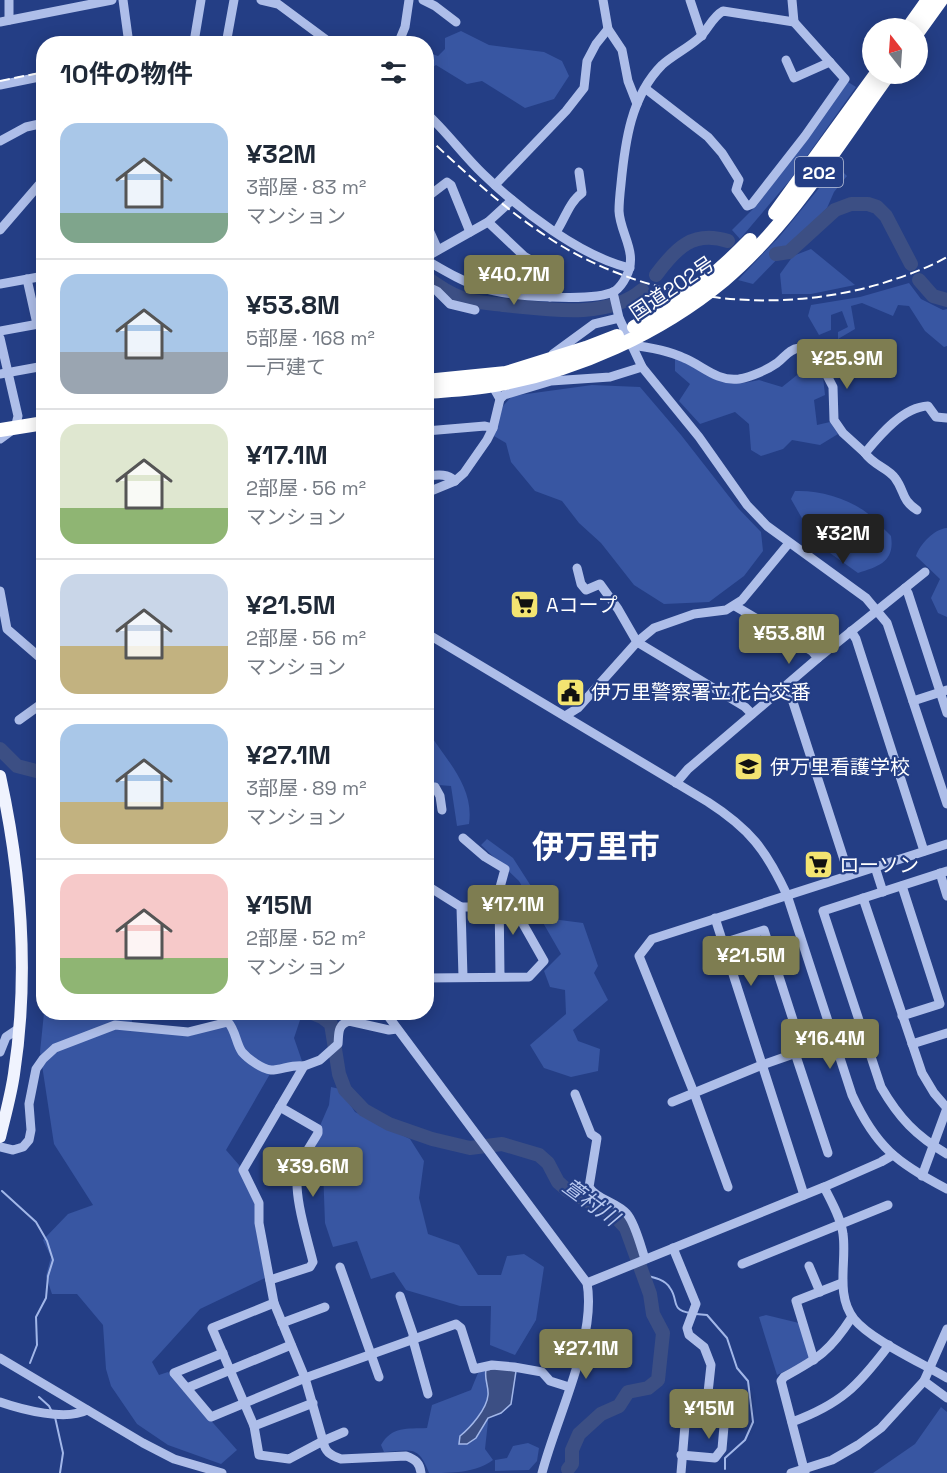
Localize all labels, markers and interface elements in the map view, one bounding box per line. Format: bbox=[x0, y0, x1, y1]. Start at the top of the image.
north arrow bbox=[862, 18, 928, 84]
map controls bbox=[862, 18, 928, 84]
icon: filters bbox=[377, 56, 410, 89]
text: 10件の物件 bbox=[60, 57, 193, 91]
text: ¥32M bbox=[246, 137, 316, 171]
icon: home bbox=[108, 147, 180, 219]
road number: 202 bbox=[795, 157, 843, 187]
text: 3部屋 · 83 m² bbox=[246, 174, 366, 200]
text: マンション bbox=[246, 203, 346, 229]
street label: 国道202号 bbox=[625, 250, 719, 326]
pin: ¥40.7M bbox=[465, 255, 563, 306]
text: ¥40.7M bbox=[478, 261, 550, 287]
text: ¥53.8M bbox=[246, 288, 340, 322]
icon: home bbox=[108, 298, 180, 370]
text: 5部屋 · 168 m² bbox=[246, 325, 375, 351]
pin: ¥25.9M bbox=[798, 339, 896, 390]
text: ¥25.9M bbox=[811, 345, 883, 371]
text: 一戸建て bbox=[246, 354, 326, 380]
text: ¥17.1M bbox=[246, 438, 328, 472]
icon: home bbox=[108, 448, 180, 520]
text: 2部屋 · 56 m² bbox=[246, 475, 366, 501]
text: マンション bbox=[246, 504, 346, 530]
pin: ¥32M bbox=[807, 514, 879, 565]
text: ¥32M bbox=[816, 520, 870, 546]
text: ¥21.5M bbox=[246, 588, 336, 622]
supermarket icon: Aコープ bbox=[509, 589, 541, 621]
place label: Aコープ bbox=[546, 592, 617, 618]
icon: home bbox=[108, 598, 180, 670]
pin: ¥53.8M bbox=[740, 614, 838, 665]
text: ¥53.8M bbox=[753, 620, 825, 646]
text: 2部屋 · 56 m² bbox=[246, 625, 366, 651]
text: マンション bbox=[246, 654, 346, 680]
public building icon: 伊万里警察署立花台交番 bbox=[554, 676, 586, 708]
place label: 伊万里警察署立花台交番 bbox=[591, 679, 811, 705]
text: ¥27.1M bbox=[246, 738, 331, 772]
icon: home bbox=[108, 748, 180, 820]
school or university icon: 伊万里看護学校 bbox=[733, 751, 765, 783]
place label: 伊万里看護学校 bbox=[770, 754, 910, 780]
text: 3部屋 · 89 m² bbox=[246, 775, 366, 801]
text: マンション bbox=[246, 804, 346, 830]
district label: 伊万里市 bbox=[532, 827, 660, 867]
supermarket icon: ローソン bbox=[802, 849, 834, 881]
place label: ローソン bbox=[839, 852, 919, 878]
pin: ¥17.1M bbox=[464, 885, 562, 936]
text: ¥15M bbox=[246, 888, 312, 922]
text: ¥17.1M bbox=[482, 891, 544, 917]
icon: home bbox=[108, 898, 180, 970]
text: 2部屋 · 52 m² bbox=[246, 925, 366, 951]
pin: ¥21.5M bbox=[702, 936, 800, 987]
text: ¥21.5M bbox=[717, 942, 785, 968]
text: マンション bbox=[246, 954, 346, 980]
pin: ¥16.4M bbox=[781, 1019, 879, 1070]
text: ¥16.4M bbox=[795, 1025, 865, 1051]
pin: ¥39.6M bbox=[264, 1147, 362, 1198]
text: ¥39.6M bbox=[277, 1153, 349, 1179]
water label: 萱村川 bbox=[558, 1173, 626, 1233]
pin: ¥27.1M bbox=[537, 1329, 635, 1380]
text: ¥27.1M bbox=[553, 1335, 619, 1361]
pin: ¥15M bbox=[673, 1389, 745, 1440]
text: ¥15M bbox=[683, 1395, 735, 1421]

